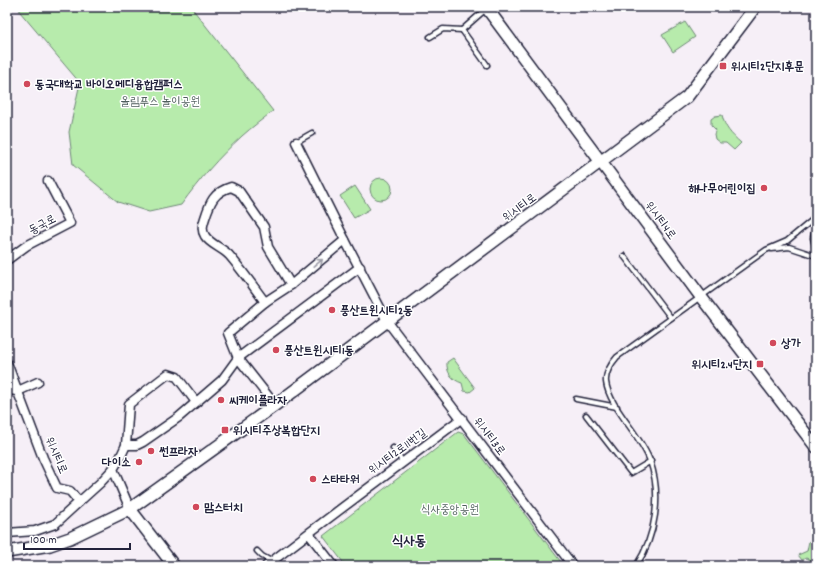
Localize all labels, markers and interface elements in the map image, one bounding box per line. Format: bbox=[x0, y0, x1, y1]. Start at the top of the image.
place label: 위시티2단지후문 bbox=[731, 59, 804, 76]
marker: 위시티2단지후문 bbox=[718, 61, 728, 71]
place label: 동국대학교 바이오메디융합캠퍼스 bbox=[35, 77, 183, 94]
marker: 동국대학교 바이오메디융합캠퍼스 bbox=[22, 79, 32, 89]
park label: 올림푸스 놀이공원 bbox=[120, 94, 200, 111]
place label: 해나무어린이집 bbox=[688, 181, 756, 198]
marker: 해나무어린이집 bbox=[759, 183, 769, 193]
street label: 위시티로 bbox=[499, 190, 541, 226]
street label: 위시티4로 bbox=[640, 198, 679, 244]
street label: 동국로 bbox=[26, 211, 59, 239]
one-way arrow bbox=[313, 258, 324, 267]
place label: 풍산트윈시티2동 bbox=[340, 303, 413, 320]
marker: 풍산트윈시티2동 bbox=[327, 305, 337, 315]
place label: 상가 bbox=[780, 336, 801, 353]
marker: 상가 bbox=[768, 338, 778, 348]
place label: 풍산트윈시티1동 bbox=[284, 343, 354, 360]
marker: 풍산트윈시티1동 bbox=[271, 345, 281, 355]
place label: 위시티2.4단지 bbox=[692, 357, 752, 374]
marker: 위시티2.4단지 bbox=[755, 359, 765, 369]
place label: 씨케이플라자 bbox=[229, 393, 287, 410]
marker: 씨케이플라자 bbox=[216, 395, 226, 405]
street label: 위시티3로 bbox=[469, 414, 509, 460]
place label: 위시티주상복합단지 bbox=[233, 423, 320, 440]
marker: 위시티주상복합단지 bbox=[220, 425, 230, 435]
street label: 위시티2로11번길 bbox=[365, 425, 431, 479]
street label: 위시티로 bbox=[40, 434, 71, 477]
place label: 썬프라자 bbox=[159, 444, 198, 461]
marker: 썬프라자 bbox=[146, 446, 156, 456]
place label: 다이소 bbox=[101, 455, 131, 472]
marker: 다이소 bbox=[134, 457, 144, 467]
place label: 스타타워 bbox=[321, 472, 360, 489]
marker: 스타타워 bbox=[308, 474, 318, 484]
place label: 맘스터치 bbox=[204, 500, 243, 517]
marker: 맘스터치 bbox=[191, 502, 201, 512]
park label: 식사중앙공원 bbox=[421, 502, 479, 519]
scale bar bbox=[24, 525, 130, 551]
text: 100 m bbox=[30, 532, 57, 549]
district label: 식사동 bbox=[392, 532, 426, 552]

